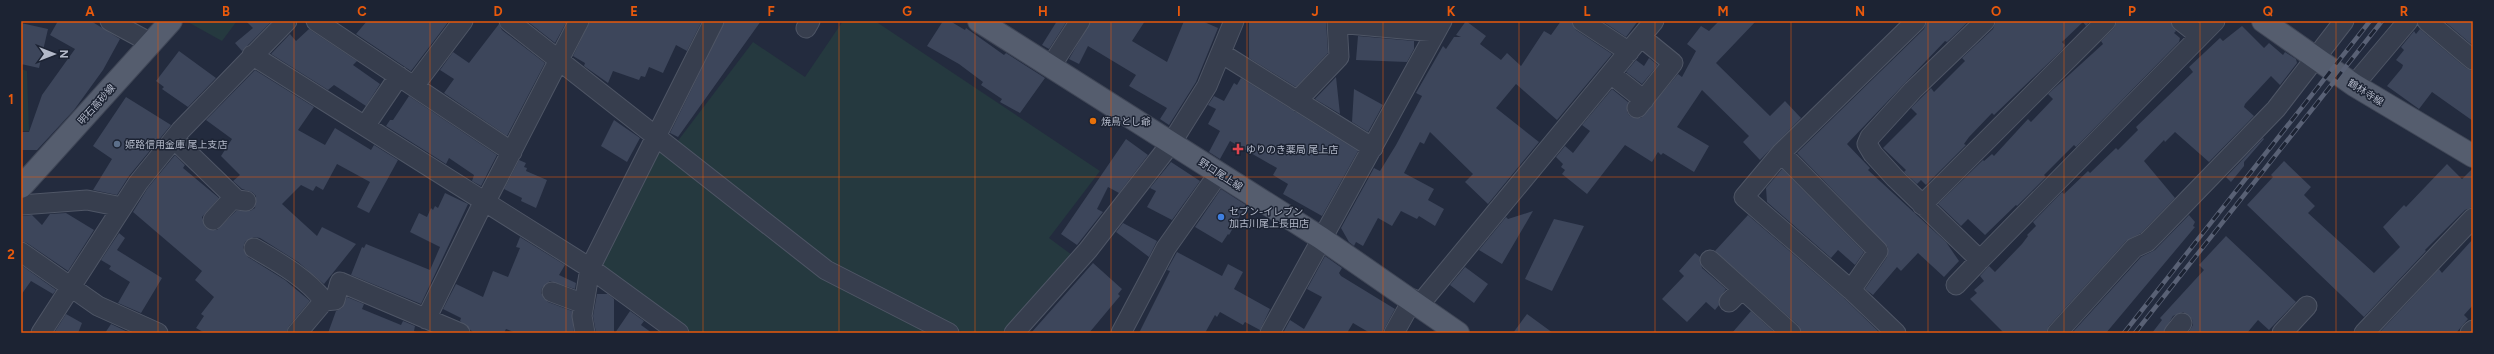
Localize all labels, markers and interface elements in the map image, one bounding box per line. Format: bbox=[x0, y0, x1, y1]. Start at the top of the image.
text: A bbox=[85, 4, 95, 19]
text: B bbox=[222, 4, 230, 19]
text: C bbox=[357, 4, 367, 19]
text: D bbox=[493, 4, 503, 19]
text: E bbox=[630, 4, 638, 19]
text: F bbox=[767, 4, 775, 19]
text: G bbox=[902, 4, 912, 19]
text: H bbox=[1038, 4, 1048, 19]
text: I bbox=[1177, 4, 1181, 19]
text: J bbox=[1311, 4, 1319, 19]
text: K bbox=[1447, 4, 1456, 19]
text: L bbox=[1584, 4, 1591, 19]
text: M bbox=[1717, 4, 1729, 19]
text: N bbox=[1855, 4, 1865, 19]
text: O bbox=[1991, 4, 2001, 19]
text: P bbox=[2128, 4, 2136, 19]
text: Q bbox=[2263, 4, 2273, 19]
text: R bbox=[2400, 4, 2409, 19]
north arrow bbox=[34, 34, 74, 74]
text: N bbox=[57, 50, 70, 58]
street label: 鶴林寺線 bbox=[2345, 76, 2386, 109]
street label: 明石高砂線 bbox=[75, 81, 118, 127]
text: 1 bbox=[8, 92, 14, 107]
place label: 焼鳥とし爺 bbox=[1101, 115, 1151, 128]
marker: 焼鳥とし爺 bbox=[1088, 116, 1098, 126]
place label: 姫路信用金庫 尾上支店 bbox=[125, 138, 227, 151]
marker: 姫路信用金庫 尾上支店 bbox=[112, 139, 122, 149]
place label: ゆりのき薬局 尾上店 bbox=[1246, 143, 1338, 156]
marker: ゆりのき薬局 尾上店 bbox=[1233, 144, 1243, 154]
street label: 野口尾上線 bbox=[1196, 155, 1245, 193]
place label: セブン-イレブン 加古川尾上長田店 bbox=[1229, 205, 1309, 230]
marker: セブン-イレブン 加古川尾上長田店 bbox=[1216, 212, 1226, 222]
text: 2 bbox=[7, 247, 15, 262]

